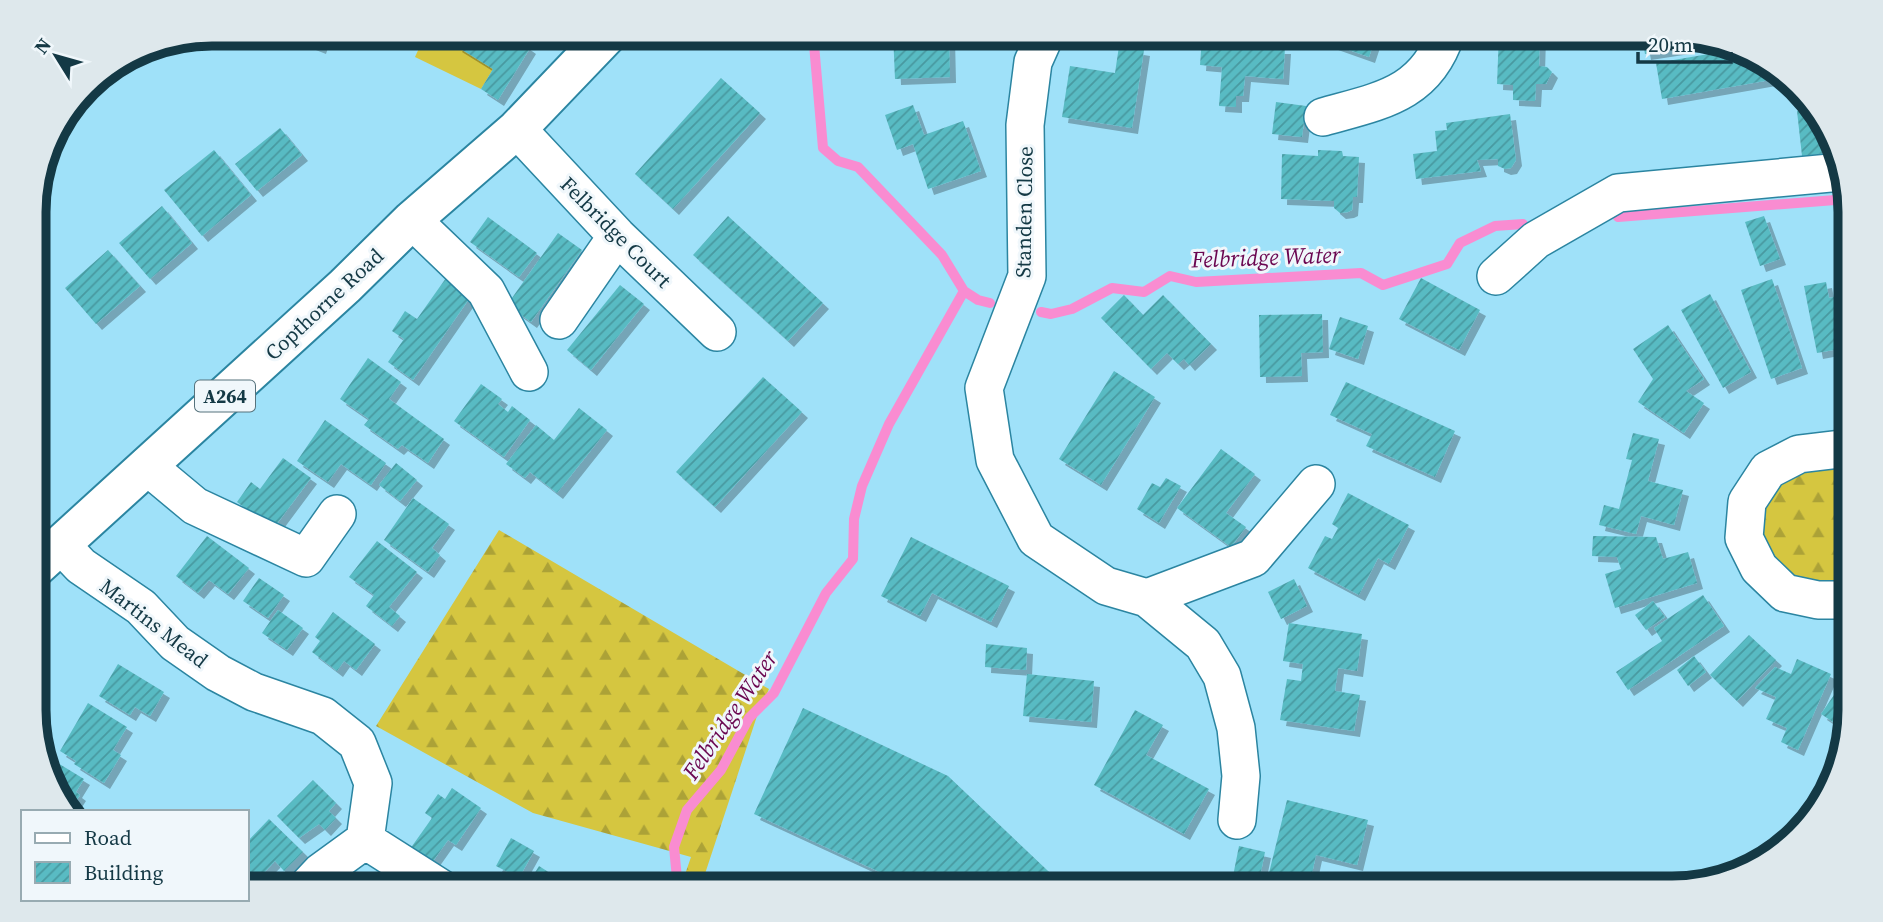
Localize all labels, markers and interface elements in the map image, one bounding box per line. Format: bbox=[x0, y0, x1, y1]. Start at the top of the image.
north arrow bbox=[21, 21, 91, 91]
scale bar bbox=[1638, 21, 1731, 65]
text: 20 m bbox=[1648, 30, 1693, 59]
text: N bbox=[28, 32, 57, 59]
street label: Standen Close bbox=[1008, 146, 1040, 278]
street label: Felbridge Court bbox=[554, 170, 678, 294]
water label: Felbridge Water bbox=[1190, 238, 1342, 276]
street label: Copthorne Road bbox=[258, 241, 390, 367]
road number: A264 bbox=[195, 380, 255, 412]
street label: Martins Mead bbox=[94, 572, 214, 674]
water label: Felbridge Water bbox=[674, 643, 786, 787]
legend bbox=[21, 810, 248, 901]
text: Road bbox=[84, 823, 132, 852]
text: Building bbox=[84, 858, 163, 887]

